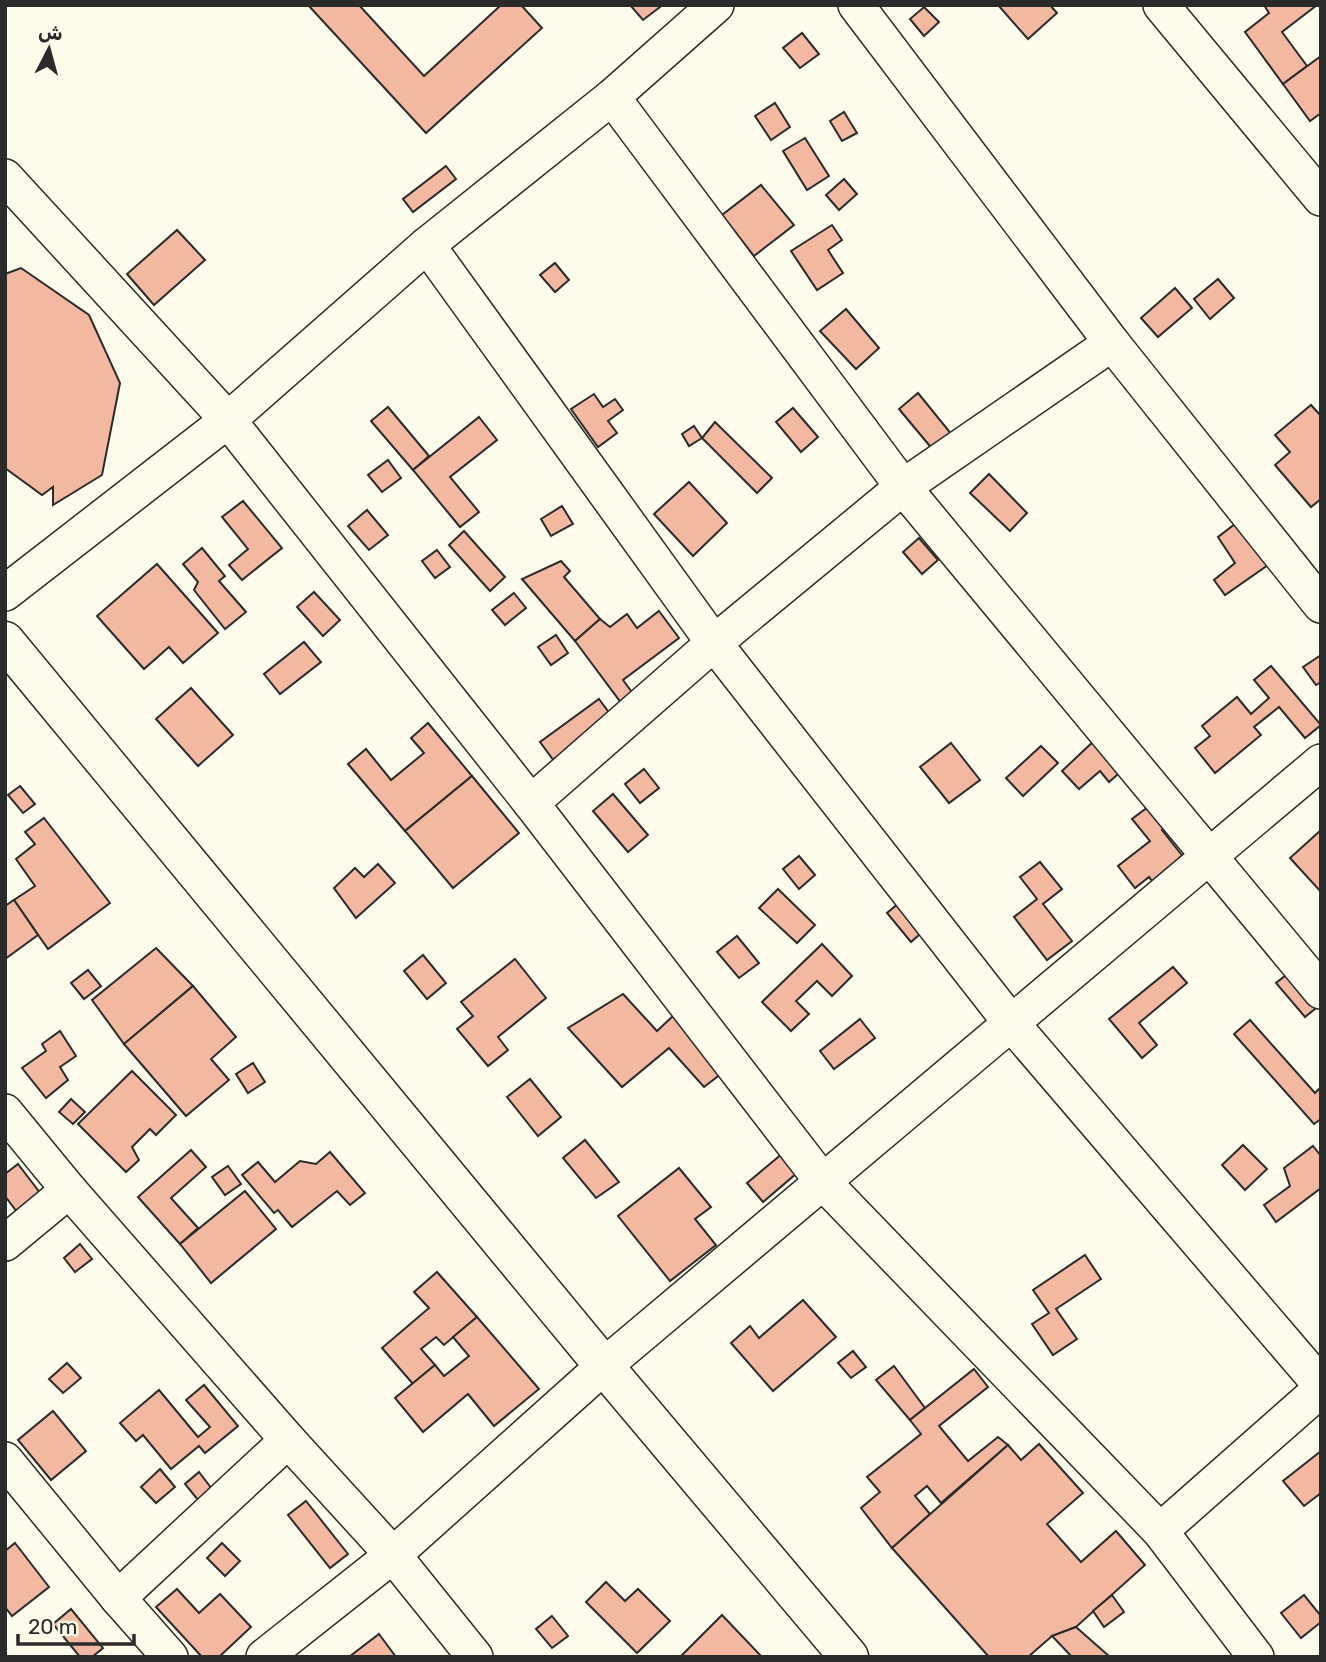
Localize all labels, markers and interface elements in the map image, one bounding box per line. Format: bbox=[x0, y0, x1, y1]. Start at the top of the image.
north arrow bbox=[14, 14, 84, 84]
text: ش bbox=[38, 20, 64, 45]
scale bar bbox=[18, 1602, 133, 1646]
text: 20 m bbox=[28, 1614, 77, 1639]

